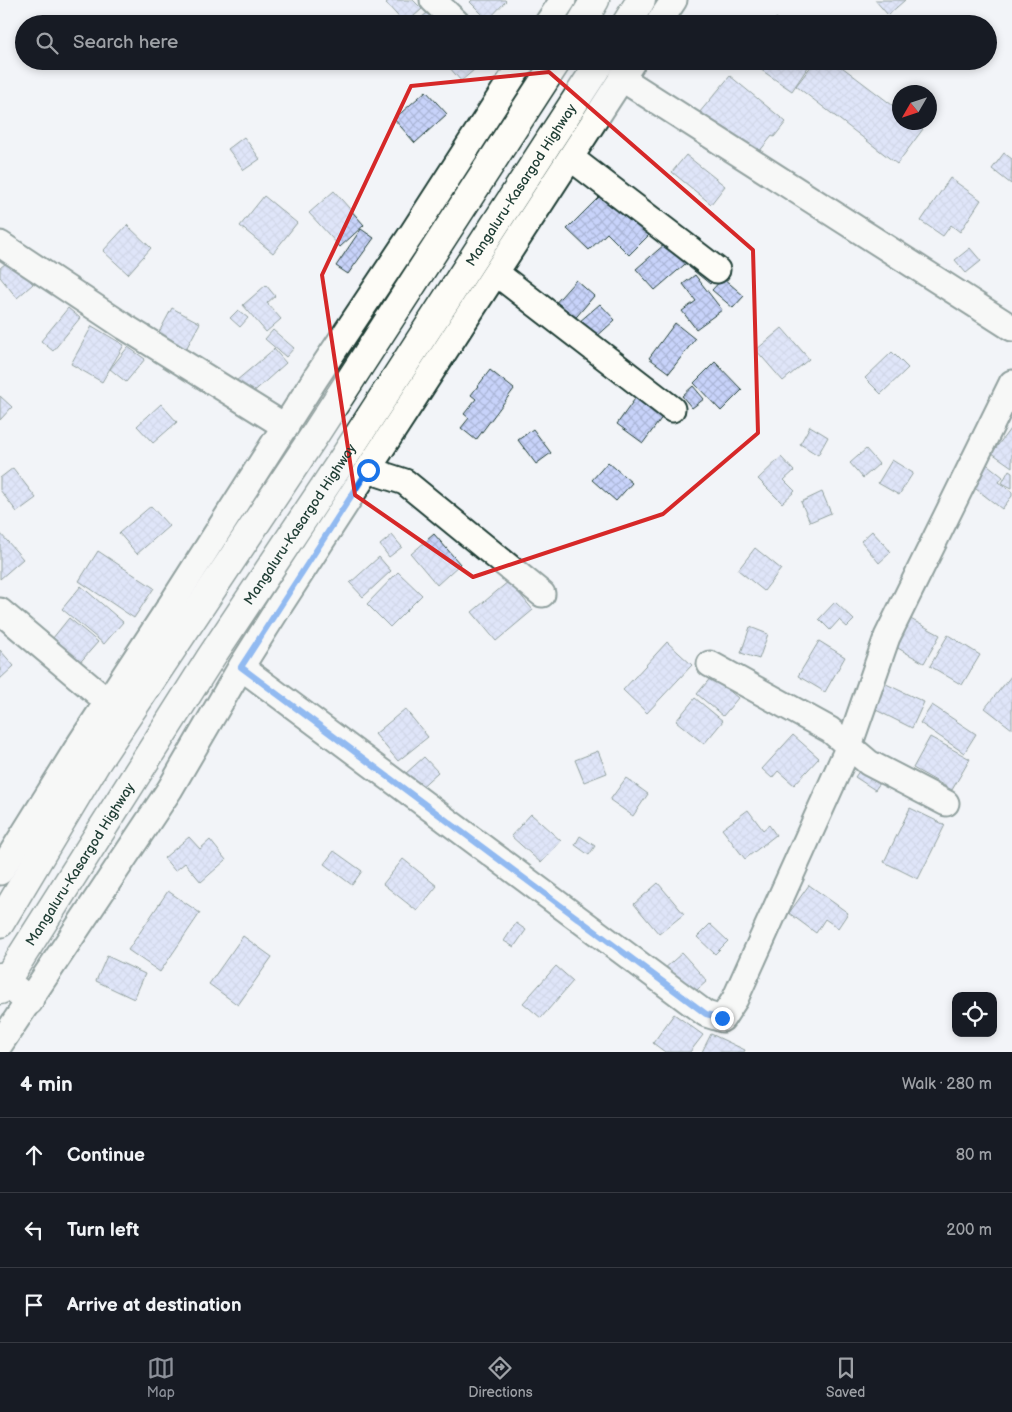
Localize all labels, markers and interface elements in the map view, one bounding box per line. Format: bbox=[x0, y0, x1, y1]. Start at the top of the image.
search box bbox=[15, 15, 997, 70]
icon: search bbox=[33, 29, 61, 57]
text: Search here bbox=[73, 31, 178, 54]
north arrow bbox=[892, 85, 937, 130]
street label: Mangaluru-Kasargod Highway bbox=[462, 100, 580, 269]
street label: Mangaluru-Kasargod Highway bbox=[240, 440, 360, 608]
route start bbox=[357, 459, 380, 482]
street label: Mangaluru-Kasargod Highway bbox=[22, 779, 139, 949]
map controls bbox=[952, 992, 997, 1037]
button: locate bbox=[952, 992, 997, 1037]
route end bbox=[711, 1007, 734, 1030]
text: 4 min bbox=[20, 1072, 73, 1097]
text: Walk · 280 m bbox=[902, 1075, 992, 1094]
icon: ahead bbox=[20, 1141, 48, 1169]
text: Continue bbox=[67, 1144, 145, 1167]
text: 80 m bbox=[956, 1146, 992, 1165]
icon: left bbox=[20, 1216, 48, 1244]
text: Turn left bbox=[67, 1219, 139, 1242]
text: 200 m bbox=[946, 1221, 992, 1240]
icon: arrive bbox=[20, 1291, 48, 1319]
text: Arrive at destination bbox=[67, 1294, 242, 1317]
tab: Map bbox=[147, 1354, 175, 1401]
tab: Directions bbox=[468, 1354, 533, 1401]
tab: Saved bbox=[826, 1354, 865, 1401]

